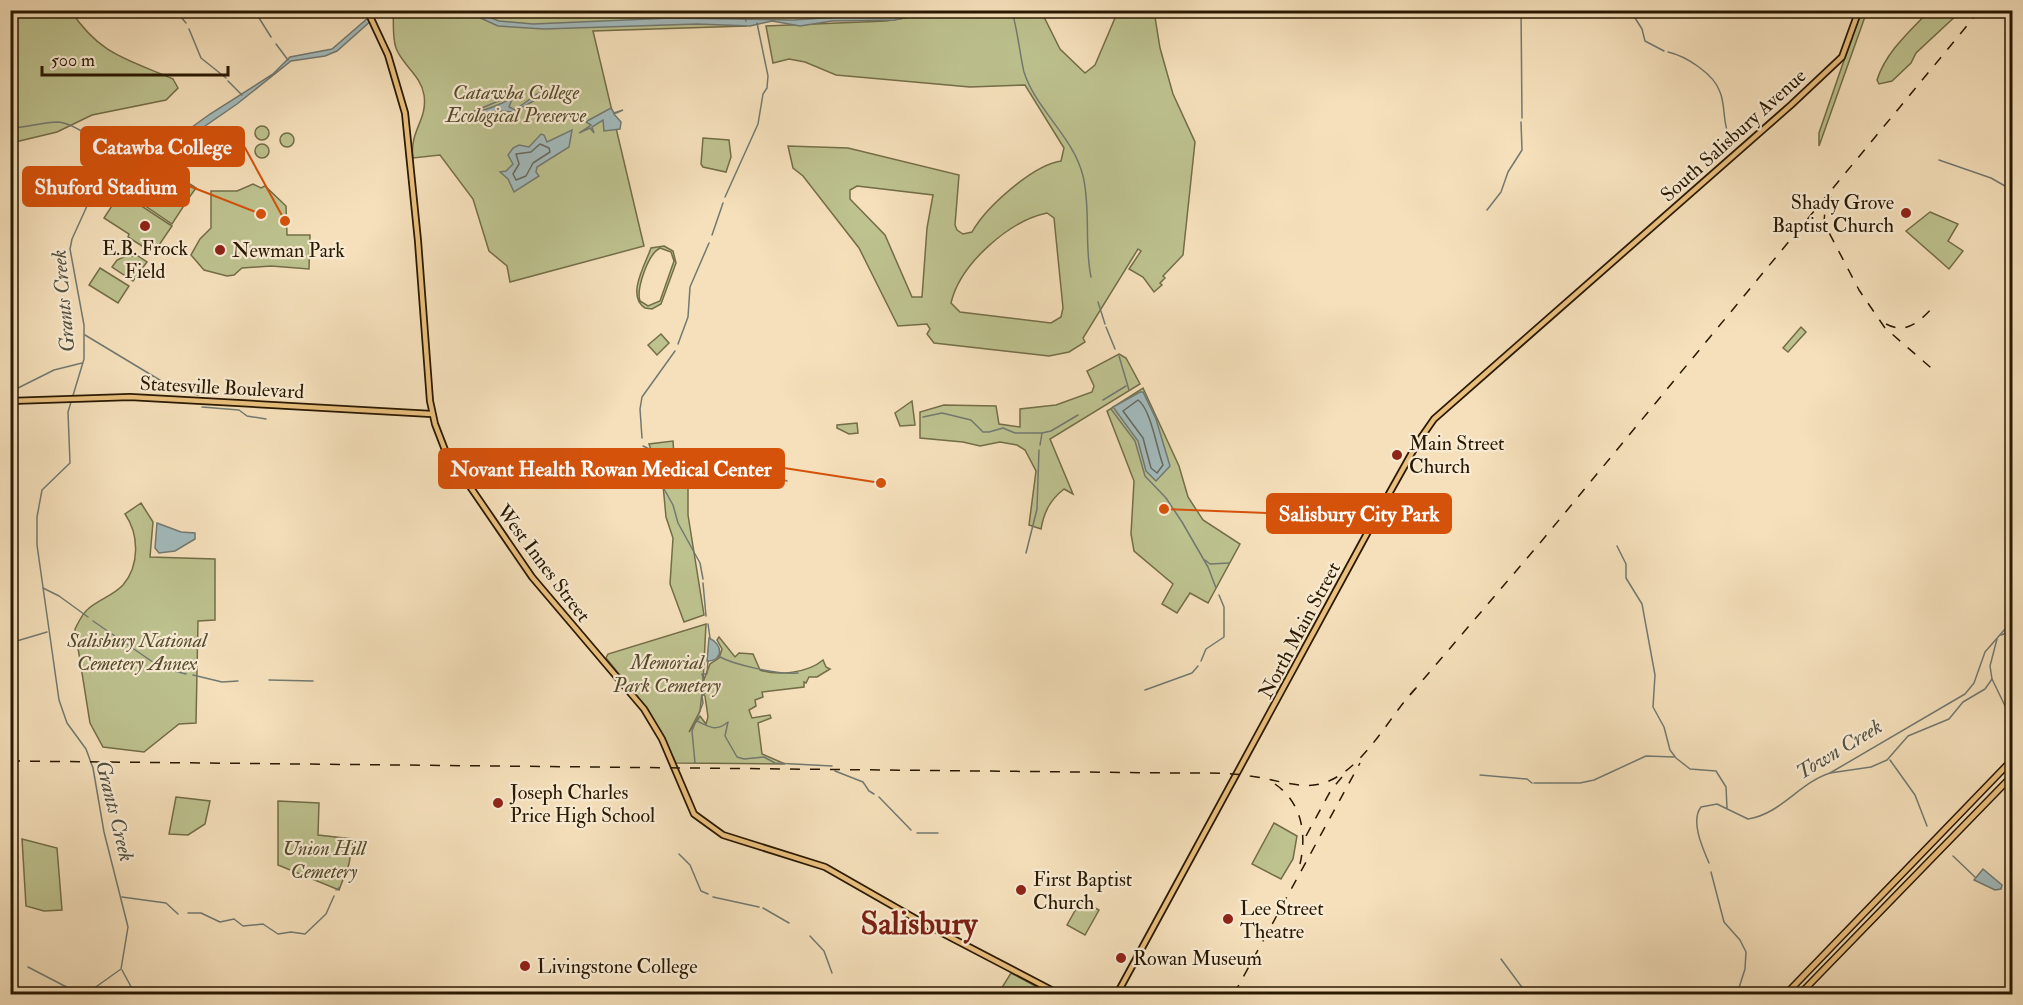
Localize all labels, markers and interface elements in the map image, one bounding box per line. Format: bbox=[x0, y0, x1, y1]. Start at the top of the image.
scale bar bbox=[42, 39, 228, 77]
text: 500 m bbox=[51, 49, 95, 72]
street label: South Salisbury Avenue bbox=[1655, 63, 1811, 207]
park label: Catawba College Ecological Preserve bbox=[444, 80, 586, 128]
callout: Catawba College bbox=[81, 127, 244, 166]
text: Catawba College bbox=[92, 134, 232, 161]
callout: Shuford Stadium bbox=[23, 167, 189, 206]
text: Shuford Stadium bbox=[35, 174, 178, 201]
place label: Shady Grove Baptist Church bbox=[1772, 190, 1895, 239]
marker: Shady Grove Baptist Church bbox=[1899, 206, 1913, 220]
marker: E.B. Frock Field bbox=[138, 219, 152, 233]
place label: E.B. Frock Field bbox=[102, 236, 188, 284]
place label: Newman Park bbox=[232, 238, 345, 263]
marker: Newman Park bbox=[213, 243, 227, 257]
water label: Grants Creek bbox=[46, 249, 81, 353]
street label: Statesville Boulevard bbox=[139, 371, 305, 404]
place label: Main Street Church bbox=[1409, 431, 1505, 479]
marker: Main Street Church bbox=[1390, 448, 1404, 462]
callout: Novant Health Rowan Medical Center bbox=[439, 449, 784, 488]
text: Novant Health Rowan Medical Center bbox=[450, 456, 773, 483]
callout: Salisbury City Park bbox=[1267, 494, 1451, 533]
street label: West Innes Street bbox=[491, 499, 596, 627]
text: Salisbury City Park bbox=[1279, 501, 1440, 528]
street label: North Main Street bbox=[1253, 557, 1346, 703]
park label: Salisbury National Cemetery Annex bbox=[66, 628, 209, 676]
park label: Memorial Park Cemetery bbox=[612, 650, 721, 698]
water label: Town Creek bbox=[1791, 713, 1887, 786]
water label: Grants Creek bbox=[89, 758, 140, 864]
place label: Joseph Charles Price High School bbox=[509, 780, 655, 828]
marker: Joseph Charles Price High School bbox=[491, 796, 505, 810]
park label: Union Hill Cemetery bbox=[282, 836, 368, 884]
place label: First Baptist Church bbox=[1033, 867, 1133, 915]
marker: First Baptist Church bbox=[1014, 883, 1028, 897]
place label: Lee Street Theatre bbox=[1240, 896, 1324, 944]
district label: Salisbury bbox=[861, 904, 978, 944]
marker: Lee Street Theatre bbox=[1221, 912, 1235, 926]
place label: Rowan Museum bbox=[1133, 946, 1263, 971]
marker: Rowan Museum bbox=[1114, 951, 1128, 965]
place label: Livingstone College bbox=[537, 954, 698, 979]
marker: Livingstone College bbox=[518, 959, 532, 973]

